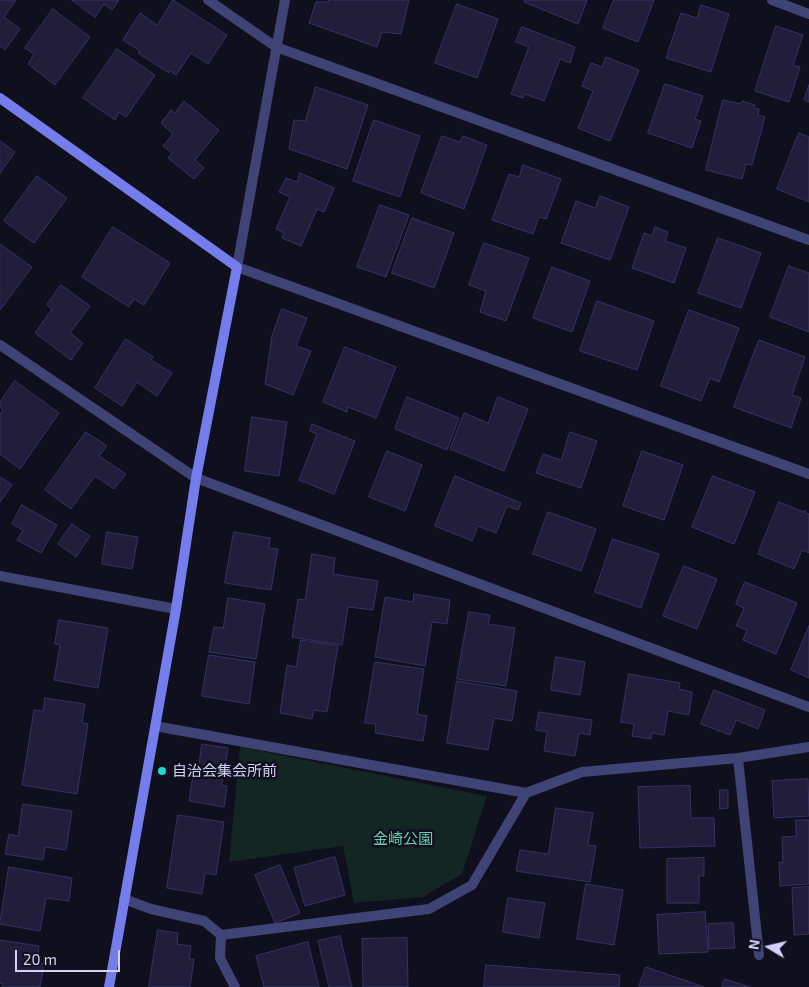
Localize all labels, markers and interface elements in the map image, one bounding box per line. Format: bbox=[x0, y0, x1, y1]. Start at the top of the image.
place label: 自治会集会所前 bbox=[172, 762, 277, 780]
marker: 自治会集会所前 bbox=[156, 765, 168, 777]
park label: 金崎公園 bbox=[373, 830, 433, 848]
north arrow bbox=[744, 922, 794, 972]
text: N bbox=[745, 938, 763, 951]
scale bar bbox=[18, 940, 122, 972]
text: 20 m bbox=[23, 950, 57, 968]

